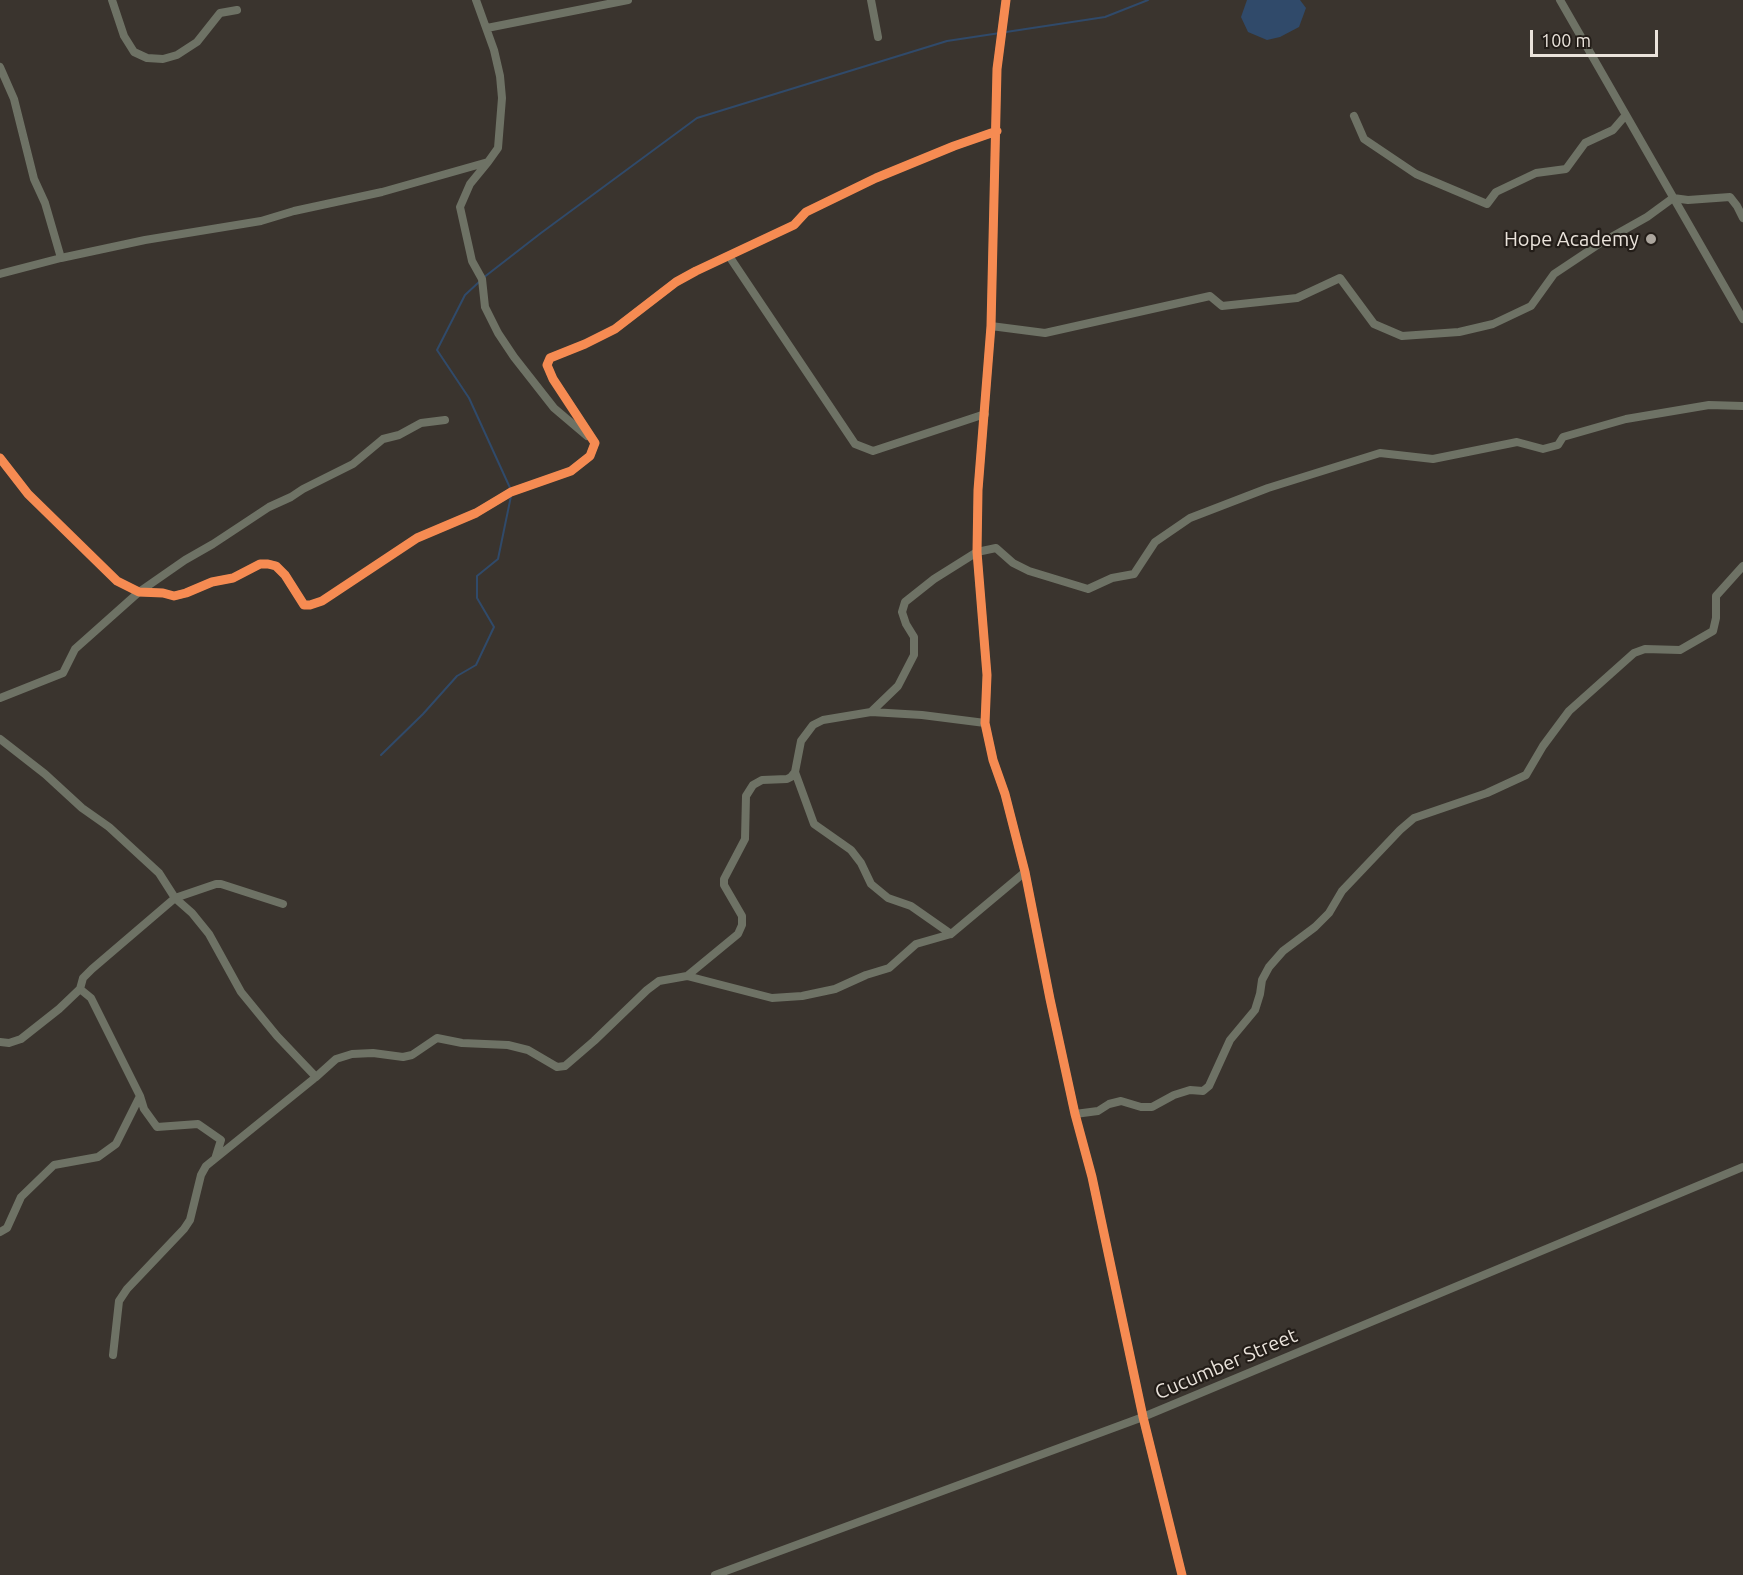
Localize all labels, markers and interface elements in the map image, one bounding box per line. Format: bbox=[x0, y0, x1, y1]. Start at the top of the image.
scale bar bbox=[1533, 18, 1660, 56]
text: 100 m bbox=[1541, 30, 1591, 50]
place label: Hope Academy bbox=[1504, 227, 1639, 251]
marker: Hope Academy bbox=[1644, 232, 1658, 246]
street label: Cucumber Street bbox=[1151, 1323, 1301, 1405]

